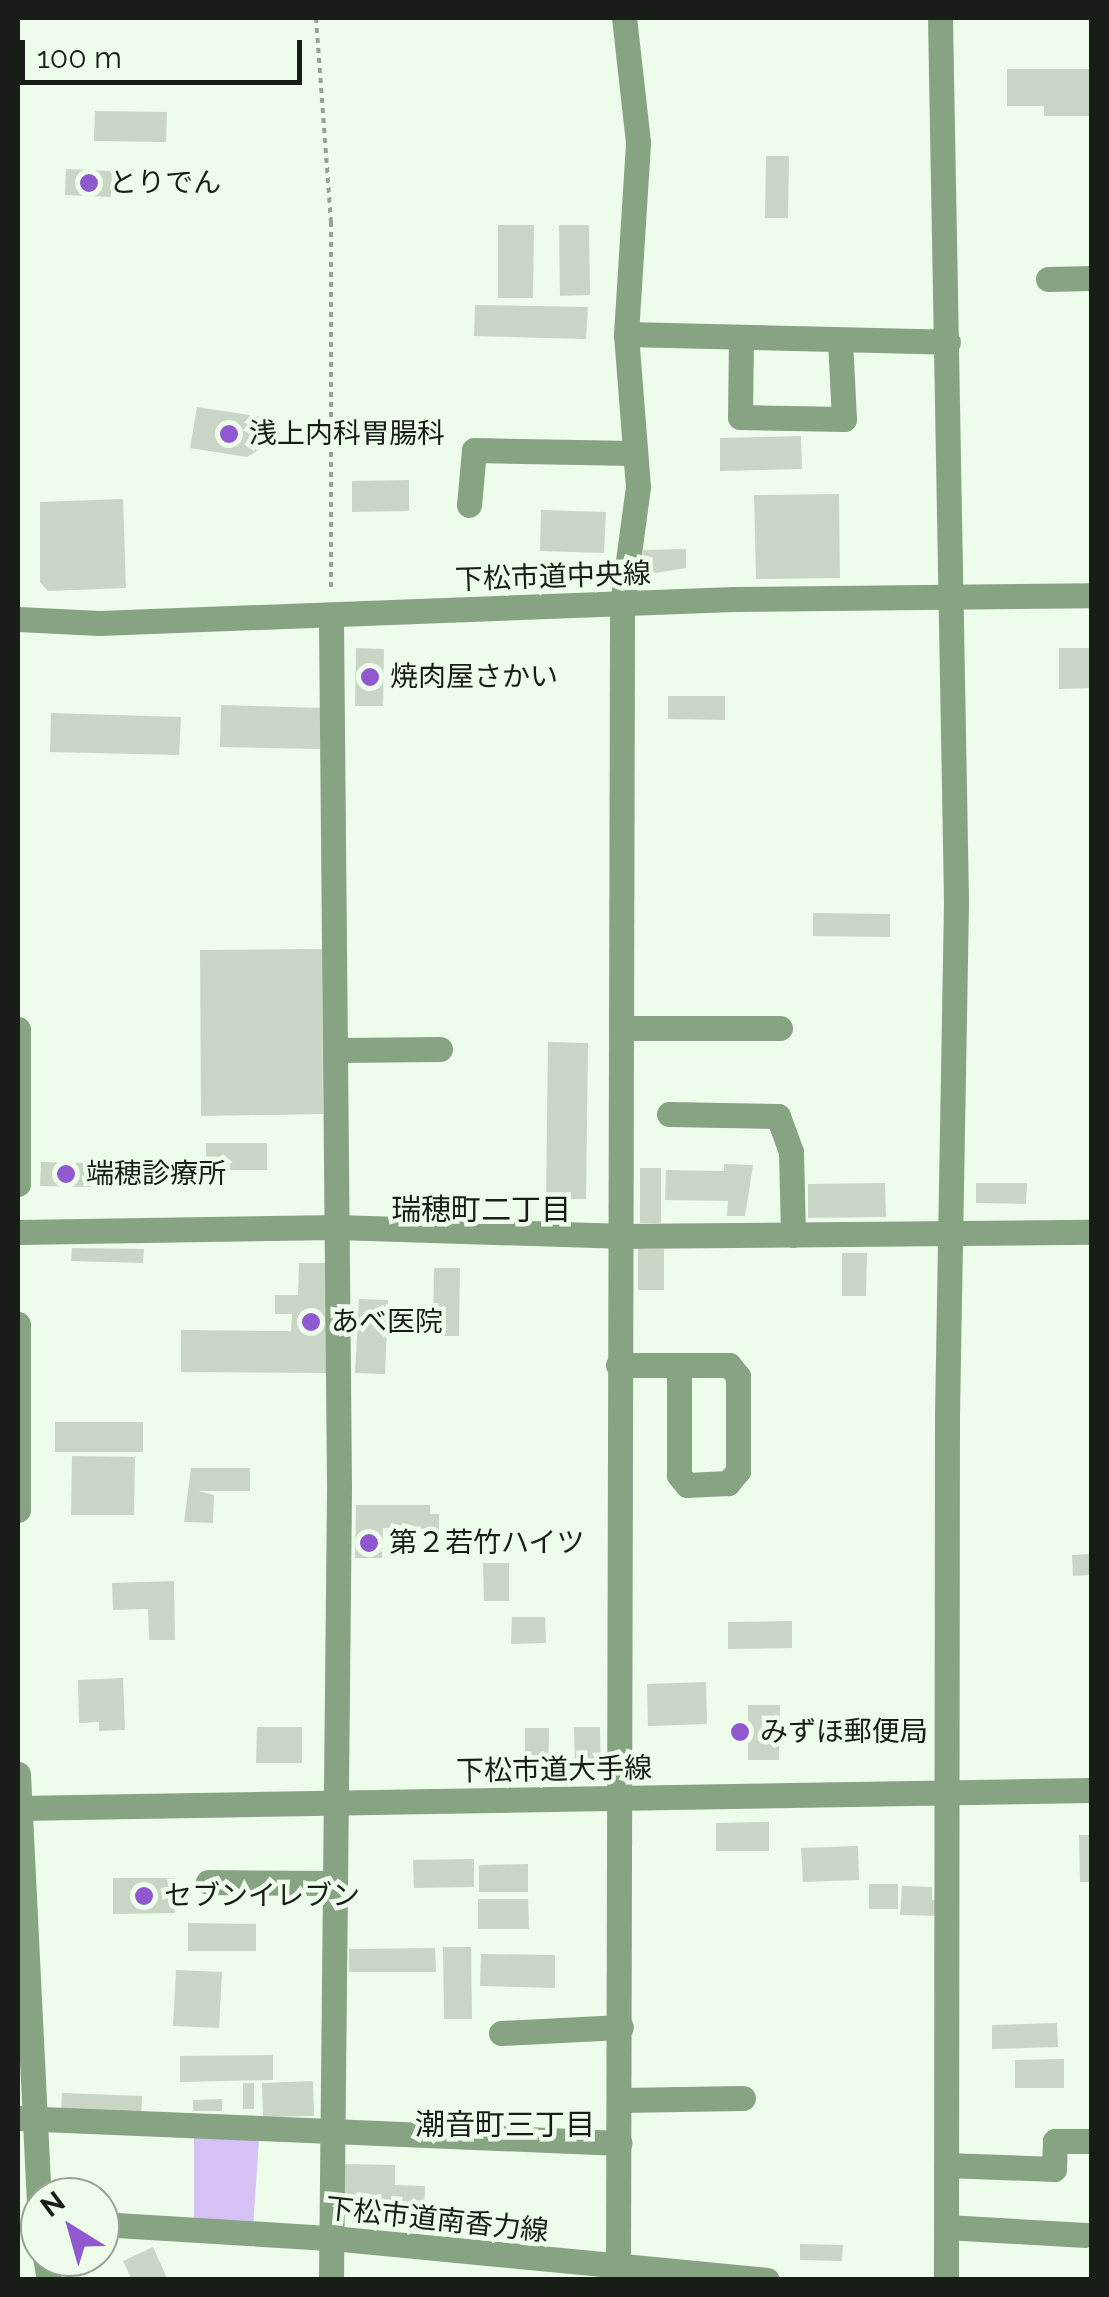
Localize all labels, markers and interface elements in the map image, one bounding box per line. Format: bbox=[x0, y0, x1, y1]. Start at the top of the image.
scale bar bbox=[25, 20, 308, 82]
text: 100 m bbox=[37, 40, 122, 75]
place label: とりでん bbox=[109, 166, 221, 200]
marker: とりでん bbox=[78, 172, 100, 194]
place label: 浅上内科胃腸科 bbox=[249, 417, 445, 451]
marker: 浅上内科胃腸科 bbox=[218, 423, 240, 445]
street label: 下松市道中央線 bbox=[454, 557, 652, 597]
place label: 焼肉屋さかい bbox=[390, 660, 558, 694]
marker: 焼肉屋さかい bbox=[359, 666, 381, 688]
place label: 端穂診療所 bbox=[86, 1157, 226, 1191]
marker: 端穂診療所 bbox=[55, 1163, 77, 1185]
district label: 瑞穂町二丁目 bbox=[391, 1192, 571, 1228]
place label: あべ医院 bbox=[331, 1305, 443, 1339]
marker: あべ医院 bbox=[300, 1311, 322, 1333]
place label: 第２若竹ハイツ bbox=[389, 1526, 585, 1560]
marker: 第２若竹ハイツ bbox=[358, 1532, 380, 1554]
place label: みずほ郵便局 bbox=[760, 1715, 928, 1749]
marker: みずほ郵便局 bbox=[729, 1721, 751, 1743]
street label: 下松市道大手線 bbox=[456, 1751, 652, 1789]
place label: セブンイレブン bbox=[164, 1879, 360, 1913]
marker: セブンイレブン bbox=[133, 1885, 155, 1907]
district label: 潮音町三丁目 bbox=[415, 2107, 595, 2143]
north arrow bbox=[20, 2177, 120, 2277]
text: N bbox=[34, 2185, 71, 2224]
street label: 下松市道南香力線 bbox=[324, 2192, 550, 2248]

